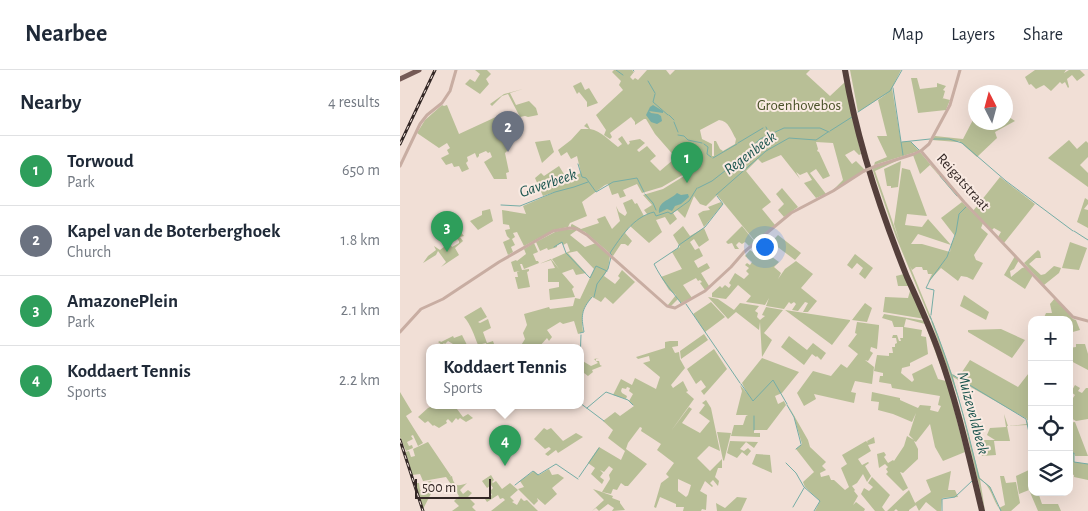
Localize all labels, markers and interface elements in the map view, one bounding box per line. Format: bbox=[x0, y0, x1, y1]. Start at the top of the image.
text: Nearbee bbox=[25, 22, 107, 46]
text: Map bbox=[892, 26, 923, 44]
text: Layers bbox=[951, 26, 995, 44]
text: Share bbox=[1023, 26, 1063, 44]
north arrow bbox=[968, 85, 1013, 130]
text: Nearby bbox=[20, 92, 81, 113]
text: 4 results bbox=[328, 94, 380, 110]
park label: Groenhovebos bbox=[757, 98, 841, 113]
pin: 2 bbox=[492, 111, 524, 152]
water label: Regenbeek bbox=[721, 128, 779, 178]
pin: 1 bbox=[671, 142, 703, 183]
street label: Reigatstraat bbox=[934, 151, 992, 213]
text: Torwoud bbox=[67, 152, 134, 171]
text: 1 bbox=[33, 162, 39, 178]
text: 650 m bbox=[342, 162, 380, 178]
water label: Gaverbeek bbox=[517, 166, 579, 200]
text: Park bbox=[67, 174, 95, 190]
pin: 3 bbox=[431, 211, 463, 252]
text: Kapel van de Boterberghoek bbox=[67, 222, 280, 241]
text: 2 bbox=[32, 232, 40, 248]
text: 1.8 km bbox=[341, 232, 380, 248]
your location bbox=[752, 234, 778, 260]
text: Church bbox=[67, 244, 111, 260]
text: AmazonePlein bbox=[67, 292, 178, 311]
text: 3 bbox=[33, 302, 39, 318]
text: 2.1 km bbox=[341, 302, 380, 318]
text: Park bbox=[67, 314, 95, 330]
map controls bbox=[1028, 316, 1073, 496]
button: + bbox=[1028, 316, 1073, 361]
popup bbox=[426, 344, 584, 409]
text: Koddaert Tennis bbox=[443, 358, 567, 377]
button: − bbox=[1028, 361, 1073, 406]
text: Koddaert Tennis bbox=[67, 362, 191, 381]
water label: Muizeveldbeek bbox=[954, 370, 992, 456]
text: 4 bbox=[32, 372, 40, 388]
text: 2.2 km bbox=[339, 372, 380, 388]
text: Sports bbox=[443, 380, 483, 396]
text: Sports bbox=[67, 384, 107, 400]
button: locate bbox=[1028, 406, 1073, 451]
pin: 4 bbox=[489, 425, 521, 466]
button: layers bbox=[1028, 451, 1073, 496]
scale bar bbox=[415, 476, 491, 499]
text: 500 m bbox=[422, 481, 456, 495]

